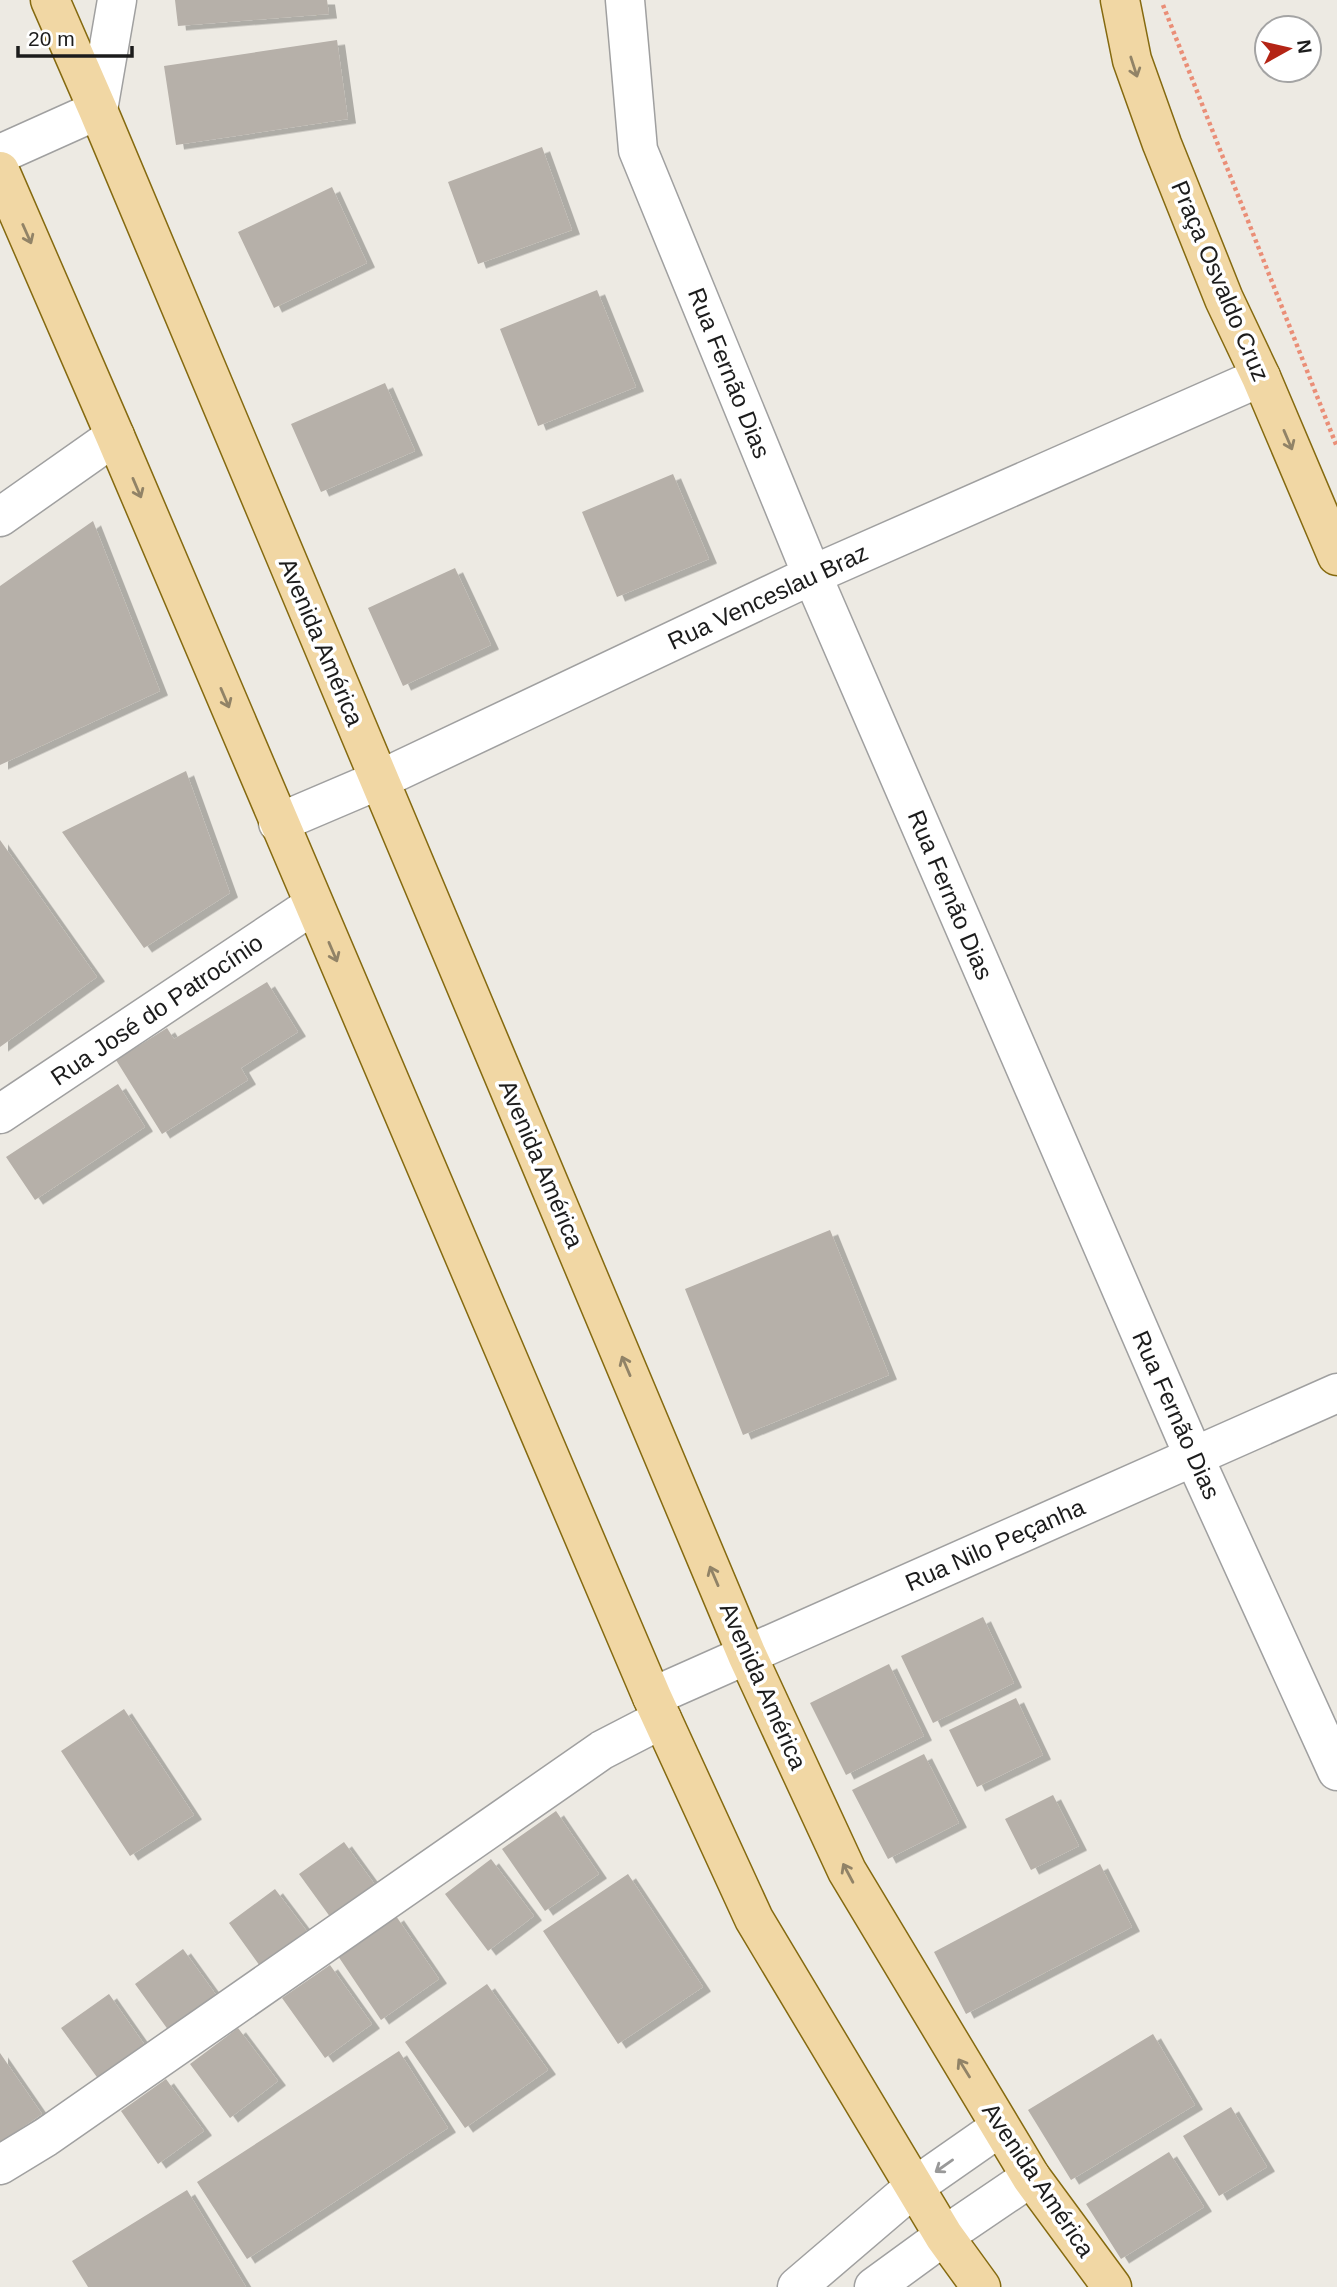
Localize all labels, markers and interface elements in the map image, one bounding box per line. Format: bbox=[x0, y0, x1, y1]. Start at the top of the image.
scale bar bbox=[18, 14, 131, 58]
north arrow bbox=[1253, 14, 1323, 84]
text: 20 m bbox=[28, 27, 75, 50]
text: N bbox=[1293, 38, 1316, 55]
one-way arrow bbox=[1129, 55, 1142, 77]
street label: Praça Osvaldo Cruz bbox=[1166, 177, 1275, 385]
one-way arrow bbox=[21, 223, 34, 244]
street label: Rua Fernão Dias bbox=[683, 284, 776, 462]
one-way arrow bbox=[1282, 428, 1295, 450]
one-way arrow bbox=[131, 477, 144, 498]
street label: Rua Venceslau Braz bbox=[664, 538, 872, 655]
street label: Avenida América bbox=[274, 554, 369, 730]
one-way arrow bbox=[219, 686, 232, 708]
street label: Rua Fernão Dias bbox=[903, 806, 998, 984]
street label: Rua José do Patrocínio bbox=[46, 929, 268, 1091]
one-way arrow bbox=[328, 941, 341, 962]
street label: Avenida América bbox=[494, 1076, 589, 1252]
street label: Rua Fernão Dias bbox=[1127, 1326, 1226, 1503]
one-way arrow bbox=[619, 1356, 632, 1378]
street label: Rua Nilo Peçanha bbox=[901, 1493, 1089, 1596]
one-way arrow bbox=[707, 1566, 720, 1587]
street label: Avenida América bbox=[715, 1598, 813, 1774]
one-way arrow bbox=[841, 1863, 855, 1883]
one-way arrow bbox=[957, 2059, 971, 2079]
street label: Avenida América bbox=[977, 2098, 1100, 2262]
one-way arrow bbox=[935, 2159, 954, 2173]

